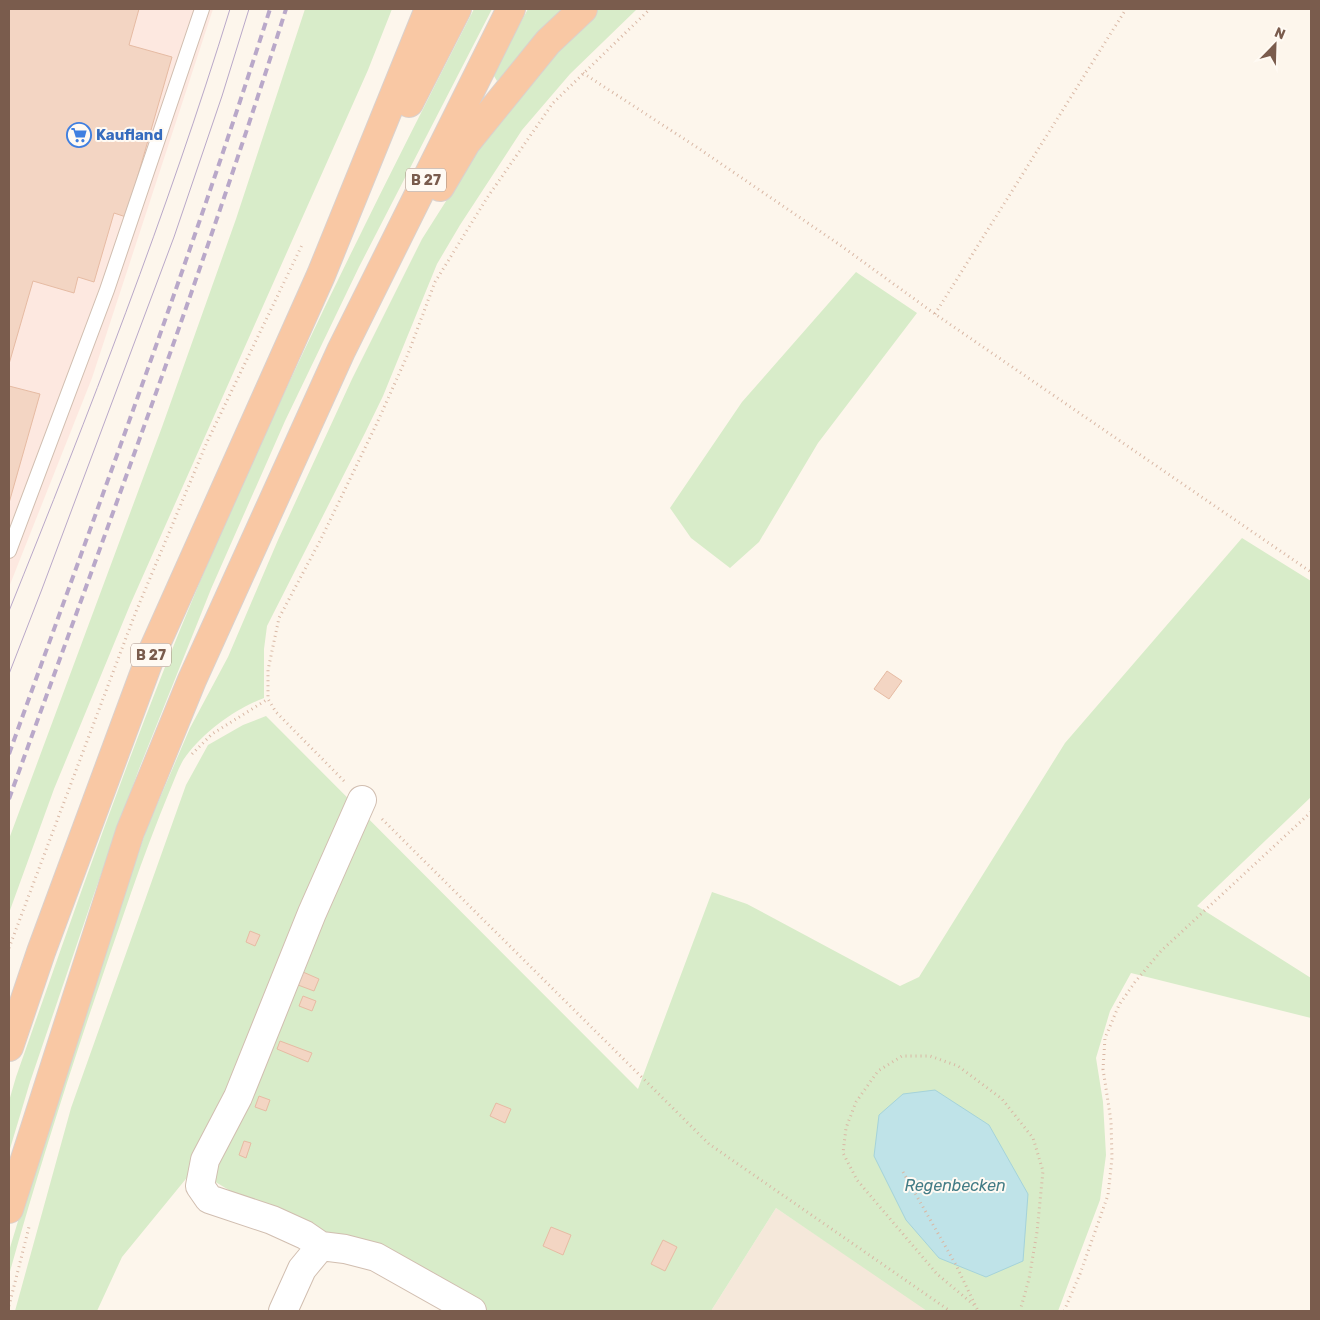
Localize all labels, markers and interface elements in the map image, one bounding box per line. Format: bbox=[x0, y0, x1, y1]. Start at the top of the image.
north arrow bbox=[1250, 20, 1300, 70]
text: N bbox=[1272, 24, 1288, 43]
supermarket icon: Kaufland bbox=[66, 122, 92, 148]
place label: Kaufland bbox=[96, 126, 163, 144]
road number: B 27 bbox=[406, 168, 446, 192]
road number: B 27 bbox=[131, 644, 171, 666]
water label: Regenbecken bbox=[904, 1176, 1006, 1195]

